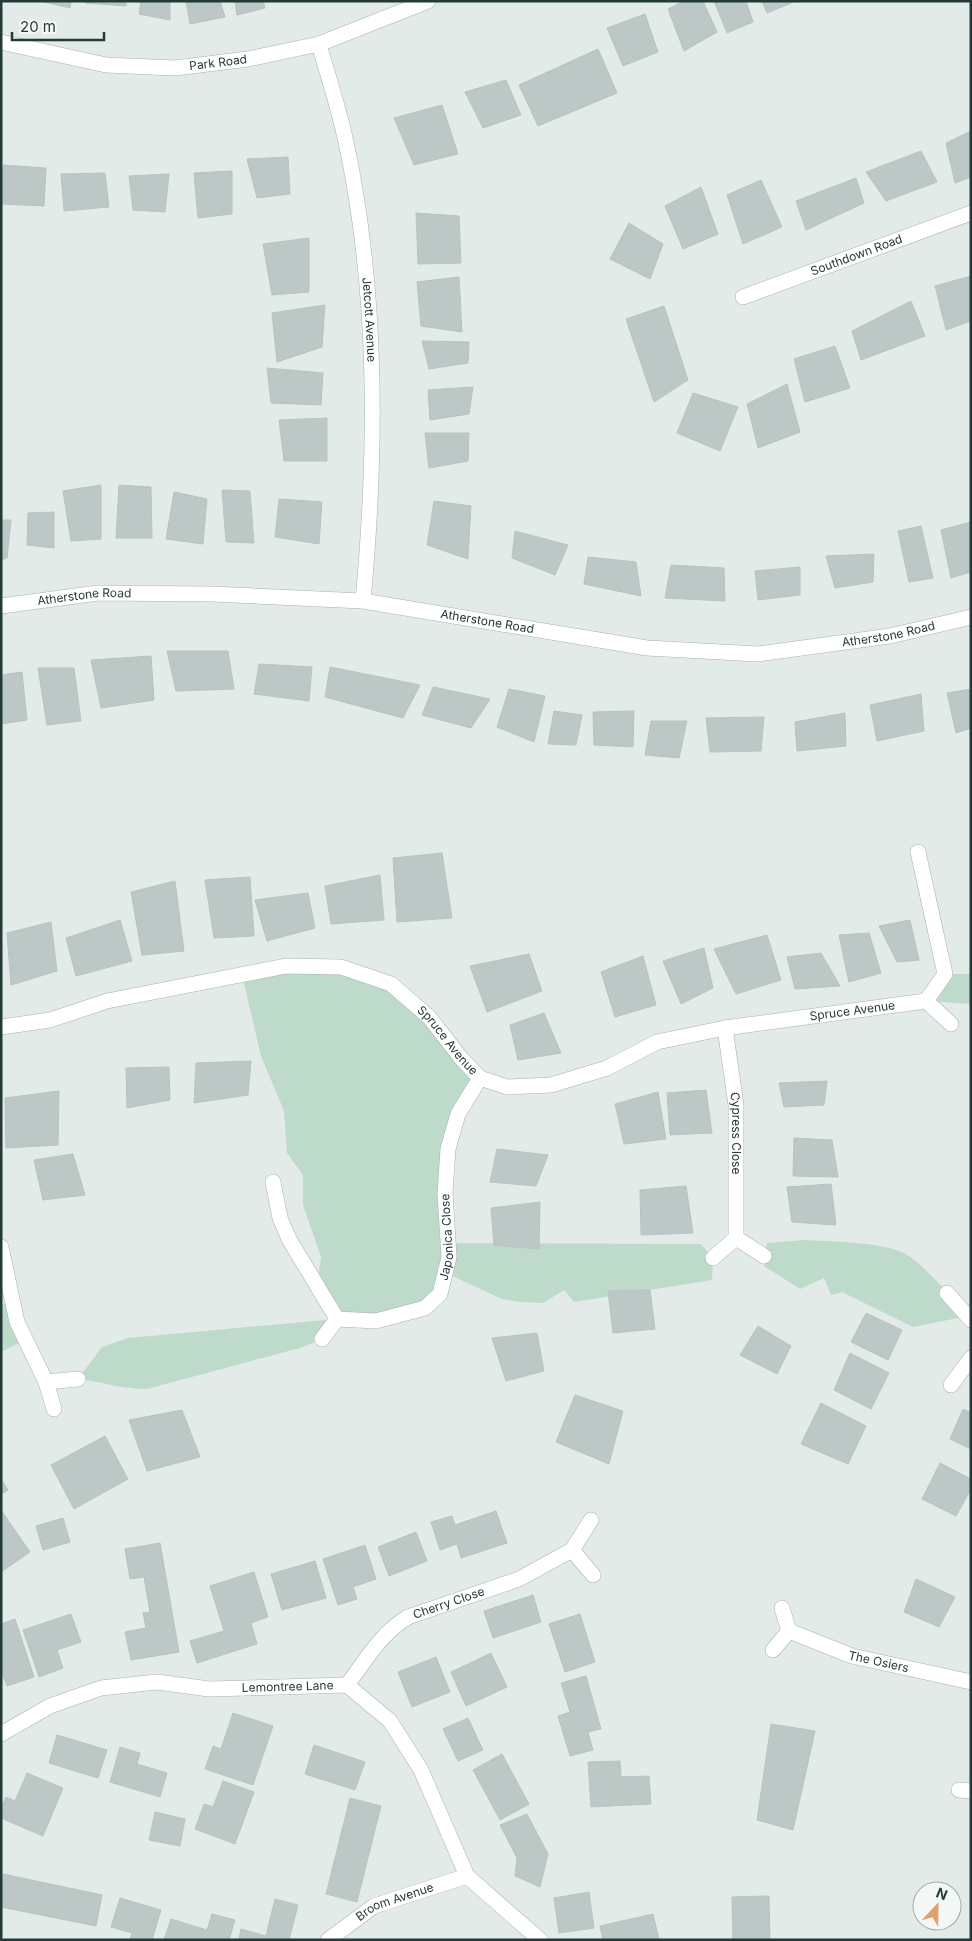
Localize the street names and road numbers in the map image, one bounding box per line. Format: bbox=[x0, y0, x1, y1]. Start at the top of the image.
street label: Park Road bbox=[188, 51, 248, 73]
street label: Southdown Road bbox=[808, 231, 904, 278]
street label: Jetcott Avenue bbox=[359, 277, 379, 362]
street label: Atherstone Road bbox=[36, 585, 131, 608]
street label: Atherstone Road bbox=[440, 606, 535, 636]
street label: Atherstone Road bbox=[841, 618, 936, 649]
street label: Spruce Avenue bbox=[809, 997, 896, 1024]
street label: Spruce Avenue bbox=[414, 1002, 481, 1078]
street label: Cypress Close bbox=[727, 1091, 744, 1174]
street label: Japonica Close bbox=[436, 1193, 456, 1282]
street label: Cherry Close bbox=[411, 1583, 486, 1622]
street label: The Osiers bbox=[847, 1647, 910, 1675]
street label: Lemontree Lane bbox=[242, 1677, 334, 1695]
street label: Broom Avenue bbox=[353, 1879, 435, 1924]

